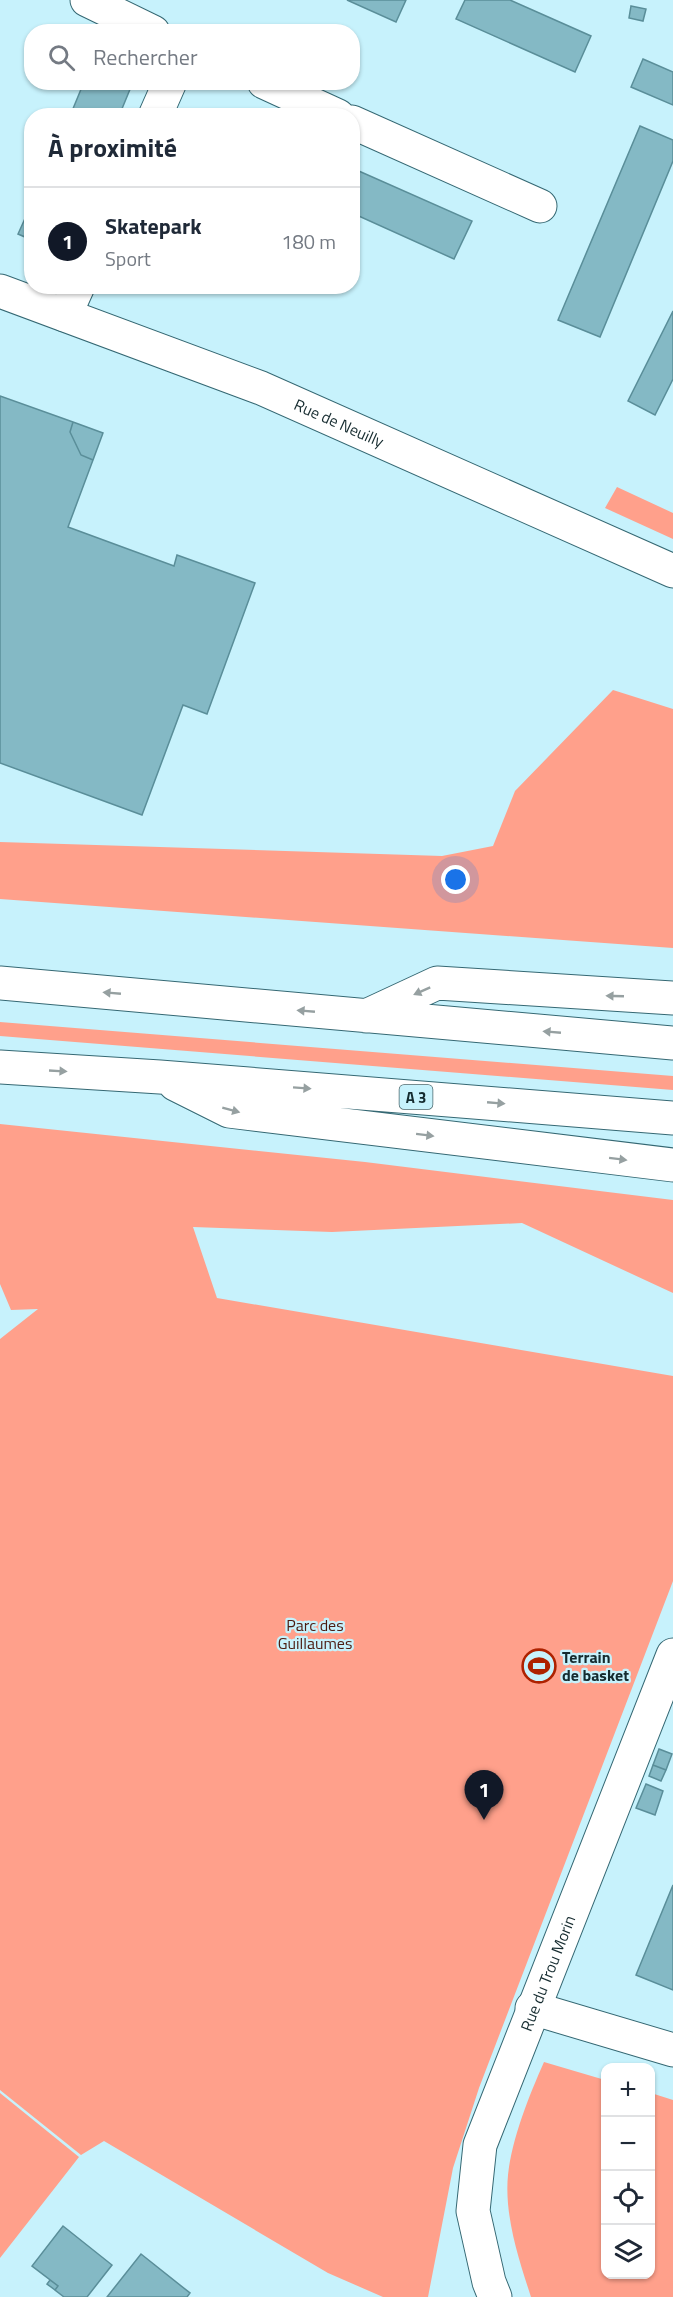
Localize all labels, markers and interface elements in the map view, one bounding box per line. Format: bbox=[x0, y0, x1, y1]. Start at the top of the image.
search box bbox=[24, 24, 360, 90]
text: Rechercher bbox=[93, 40, 198, 74]
icon: search bbox=[45, 41, 78, 74]
text: À proximité bbox=[48, 128, 177, 167]
text: Skatepark bbox=[105, 209, 202, 243]
text: 1 bbox=[62, 226, 73, 257]
text: 180 m bbox=[281, 226, 336, 257]
text: Sport bbox=[105, 243, 151, 274]
street label: Rue de Neuilly bbox=[290, 392, 388, 453]
your location bbox=[441, 865, 470, 894]
one-way arrow bbox=[413, 986, 430, 995]
one-way arrow bbox=[103, 988, 122, 998]
one-way arrow bbox=[605, 991, 624, 1000]
one-way arrow bbox=[297, 1006, 316, 1016]
one-way arrow bbox=[542, 1027, 561, 1037]
one-way arrow bbox=[49, 1066, 68, 1075]
one-way arrow bbox=[292, 1083, 311, 1093]
road number: A 3 bbox=[400, 1085, 432, 1109]
one-way arrow bbox=[487, 1099, 506, 1108]
one-way arrow bbox=[222, 1106, 240, 1116]
one-way arrow bbox=[415, 1130, 434, 1140]
one-way arrow bbox=[609, 1154, 628, 1163]
park label: Parc des Guillaumes bbox=[278, 1613, 352, 1655]
place label: Terrain de basket bbox=[562, 1645, 629, 1687]
sports icon: Terrain de basket bbox=[521, 1648, 557, 1684]
pin: 1 bbox=[464, 1770, 504, 1820]
street label: Rue du Trou Morin bbox=[514, 1912, 581, 2035]
map controls bbox=[601, 2063, 655, 2279]
button: + bbox=[601, 2063, 655, 2117]
button: − bbox=[601, 2117, 655, 2171]
button: locate bbox=[601, 2171, 655, 2225]
button: layers bbox=[601, 2225, 655, 2279]

